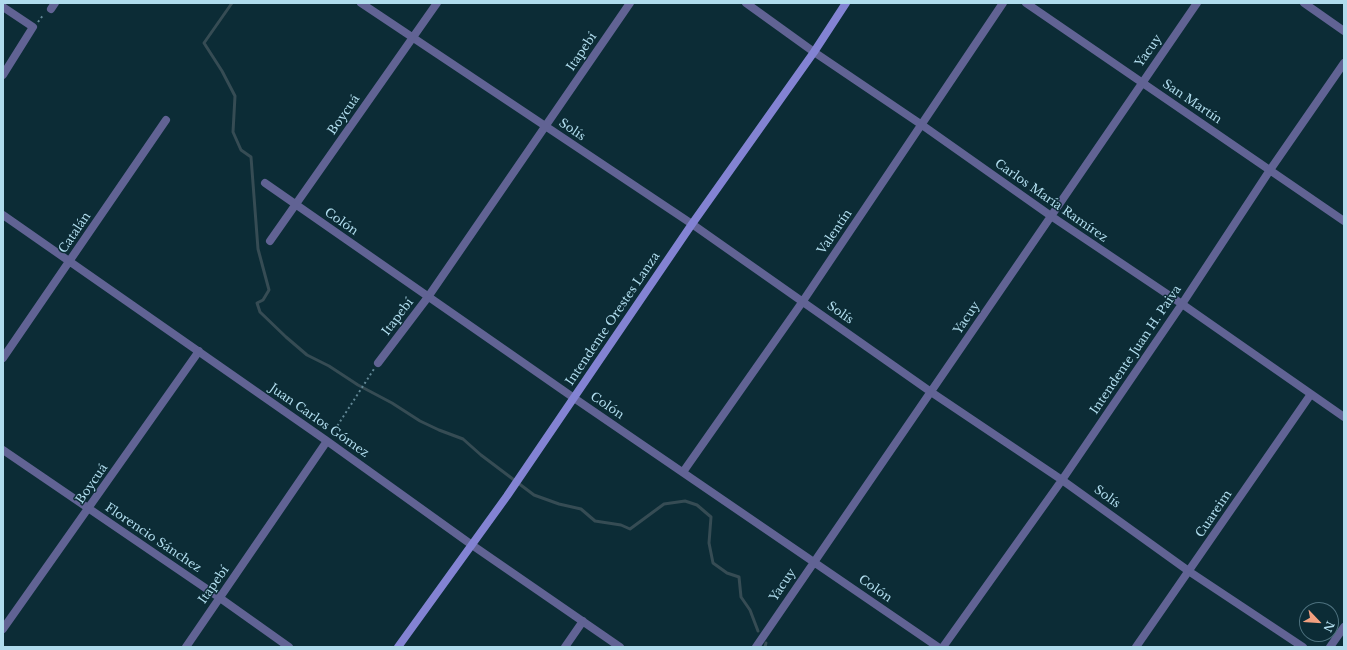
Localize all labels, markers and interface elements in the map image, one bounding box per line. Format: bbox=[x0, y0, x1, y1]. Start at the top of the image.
street label: Itapebí bbox=[564, 30, 600, 74]
street label: Yacuy bbox=[1133, 32, 1165, 70]
street label: San Martín bbox=[1160, 77, 1224, 127]
street label: Boycuá bbox=[325, 92, 363, 138]
street label: Solís bbox=[556, 116, 588, 144]
street label: Carlos María Ramírez bbox=[992, 157, 1110, 245]
street label: Colón bbox=[322, 205, 360, 239]
street label: Valentín bbox=[815, 207, 855, 257]
street label: Catalán bbox=[56, 210, 94, 256]
street label: Intendente Orestes Lanza bbox=[563, 250, 663, 388]
street label: Intendente Juan H. Paiva bbox=[1087, 283, 1185, 417]
street label: Itapebí bbox=[379, 296, 417, 338]
street label: Solís bbox=[824, 299, 856, 327]
street label: Yacuy bbox=[951, 299, 983, 337]
street label: Juan Carlos Gómez bbox=[266, 381, 372, 461]
street label: Colón bbox=[587, 390, 627, 422]
street label: Boycuá bbox=[73, 461, 111, 507]
street label: Solís bbox=[1091, 483, 1123, 511]
street label: Cuareim bbox=[1193, 488, 1235, 540]
street label: Florencio Sánchez bbox=[102, 500, 204, 576]
street label: Itapebí bbox=[196, 563, 232, 607]
street label: Yacuy bbox=[767, 566, 799, 604]
street label: Colón bbox=[856, 572, 894, 606]
north arrow bbox=[1299, 602, 1339, 642]
text: N bbox=[1320, 619, 1337, 634]

